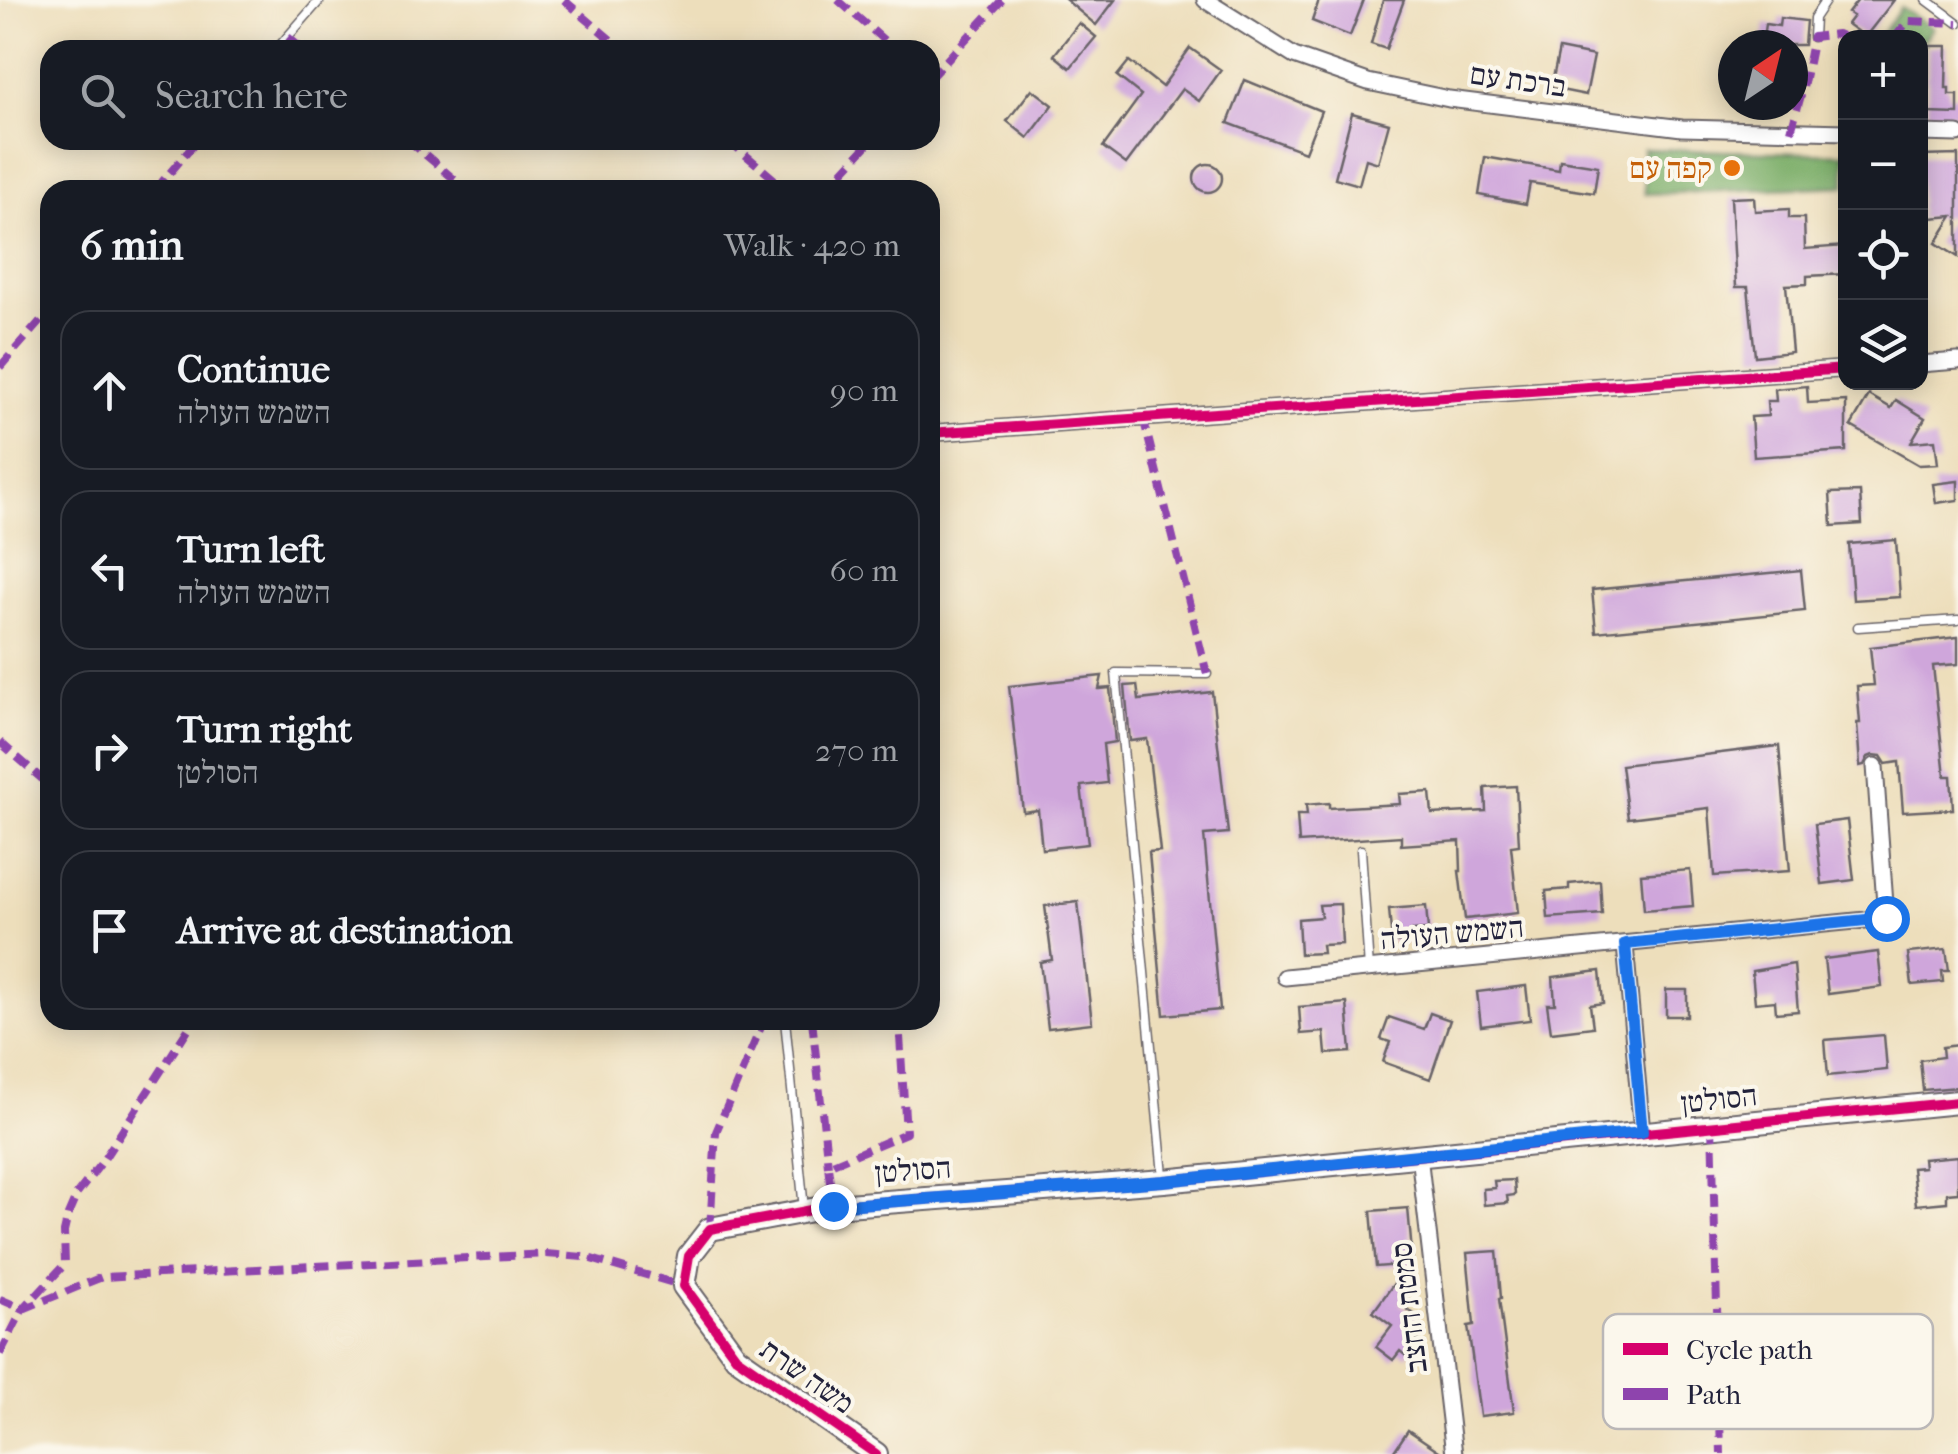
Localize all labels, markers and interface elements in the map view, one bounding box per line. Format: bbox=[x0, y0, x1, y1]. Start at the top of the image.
north arrow bbox=[1718, 30, 1808, 120]
map controls bbox=[1838, 30, 1928, 390]
button: + bbox=[1838, 30, 1928, 120]
search box bbox=[40, 40, 940, 150]
street label: ברכת עם bbox=[1468, 56, 1568, 105]
icon: search bbox=[75, 68, 130, 123]
text: Search here bbox=[155, 73, 348, 118]
button: − bbox=[1838, 120, 1928, 210]
place label: קפה עם bbox=[1629, 151, 1712, 186]
marker: קפה עם bbox=[1721, 157, 1743, 179]
button: locate bbox=[1838, 210, 1928, 300]
text: 6 min bbox=[80, 221, 183, 270]
text: Walk · 420 m bbox=[724, 227, 900, 264]
button: layers bbox=[1838, 300, 1928, 390]
text: Continue bbox=[177, 347, 330, 392]
icon: ahead bbox=[82, 363, 137, 418]
text: 90 m bbox=[830, 372, 898, 409]
text: השמש העולה bbox=[177, 394, 331, 431]
text: Turn left bbox=[177, 527, 325, 572]
icon: left bbox=[82, 543, 137, 598]
text: 60 m bbox=[830, 552, 898, 589]
text: השמש העולה bbox=[177, 574, 331, 611]
text: Turn right bbox=[177, 707, 352, 752]
icon: right bbox=[82, 723, 137, 778]
text: 270 m bbox=[815, 732, 898, 769]
text: הסולטן bbox=[177, 754, 259, 791]
route start bbox=[1864, 896, 1910, 942]
icon: arrive bbox=[82, 903, 137, 958]
text: Arrive at destination bbox=[177, 908, 513, 953]
street label: השמש העולה bbox=[1379, 910, 1525, 957]
street label: הסולטן bbox=[1679, 1078, 1759, 1121]
street label: הסולטן bbox=[874, 1150, 952, 1191]
route end bbox=[811, 1184, 857, 1230]
street label: סמטת החצב bbox=[1384, 1240, 1435, 1375]
legend bbox=[1603, 1314, 1933, 1429]
street label: משה שרת bbox=[753, 1332, 860, 1421]
text: Cycle path bbox=[1686, 1333, 1813, 1366]
text: Path bbox=[1686, 1378, 1742, 1411]

